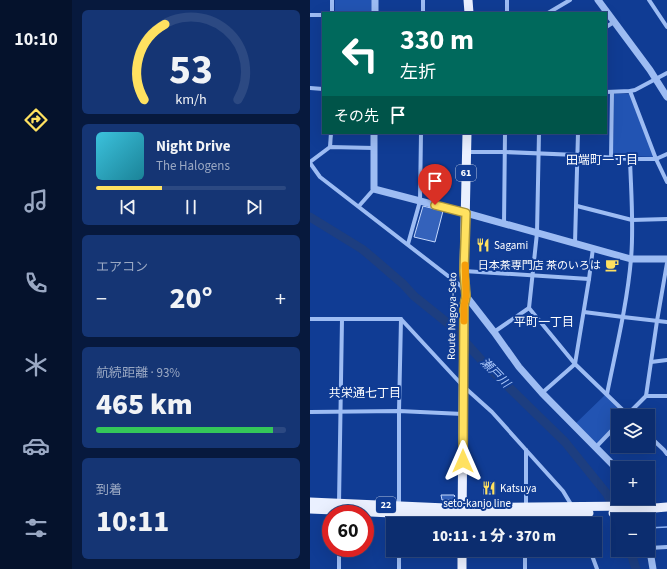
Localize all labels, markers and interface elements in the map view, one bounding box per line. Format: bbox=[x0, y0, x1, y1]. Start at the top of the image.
text: 330 m bbox=[400, 20, 474, 60]
text: 10:10 bbox=[14, 27, 58, 52]
icon: left bbox=[334, 28, 386, 80]
text: 53 bbox=[169, 40, 213, 100]
text: 左折 bbox=[400, 60, 436, 85]
text: km/h bbox=[175, 89, 207, 110]
icon: arrive bbox=[387, 104, 409, 126]
icon: directions bbox=[22, 106, 50, 134]
text: その先 bbox=[334, 106, 379, 127]
text: Night Drive bbox=[156, 136, 231, 157]
district label: 田端町一丁目 bbox=[566, 152, 638, 169]
text: The Halogens bbox=[156, 157, 230, 175]
pin bbox=[418, 164, 452, 205]
road number: 61 bbox=[456, 165, 476, 181]
icon: arrive bbox=[424, 170, 446, 192]
icon: music bbox=[22, 187, 50, 215]
icon: previous bbox=[117, 196, 139, 218]
icon: pause bbox=[180, 196, 202, 218]
icon: next bbox=[243, 196, 265, 218]
restaurant icon: Sagami bbox=[475, 237, 491, 253]
place label: Sagami bbox=[494, 238, 528, 253]
cafe icon: 日本茶専門店 茶のいろは bbox=[604, 257, 620, 273]
text: エアコン bbox=[96, 258, 148, 276]
place label: 日本茶専門店 茶のいろは bbox=[478, 258, 601, 273]
icon: phone bbox=[22, 269, 50, 297]
street label: Route Nagoya-Seto bbox=[444, 272, 460, 360]
text: 20° bbox=[169, 277, 213, 320]
text: − bbox=[96, 283, 107, 315]
text: + bbox=[275, 283, 286, 315]
district label: 平町一丁目 bbox=[514, 314, 574, 331]
icon: climate bbox=[22, 351, 50, 379]
water label: 瀬戸川 bbox=[476, 354, 515, 393]
text: 航続距離 · 93% bbox=[96, 364, 180, 382]
text: 465 km bbox=[96, 383, 193, 426]
district label: 共栄通七丁目 bbox=[329, 385, 401, 402]
map controls bbox=[611, 409, 655, 557]
button: layers bbox=[611, 409, 655, 453]
icon: car bbox=[22, 432, 50, 460]
position arrow bbox=[442, 440, 484, 482]
button: + bbox=[611, 461, 655, 505]
restaurant icon: Katsuya bbox=[481, 480, 497, 496]
text: 到着 bbox=[96, 481, 122, 499]
place label: Katsuya bbox=[500, 481, 536, 496]
street label: seto-kanjo line bbox=[443, 496, 511, 511]
road number: 22 bbox=[376, 497, 396, 513]
text: 10:11 bbox=[96, 500, 169, 543]
speed limit sign: 60 bbox=[322, 505, 374, 557]
button: − bbox=[611, 513, 655, 557]
icon: filters bbox=[22, 514, 50, 542]
text: 10:11 · 1 分 · 370 m bbox=[432, 526, 556, 547]

